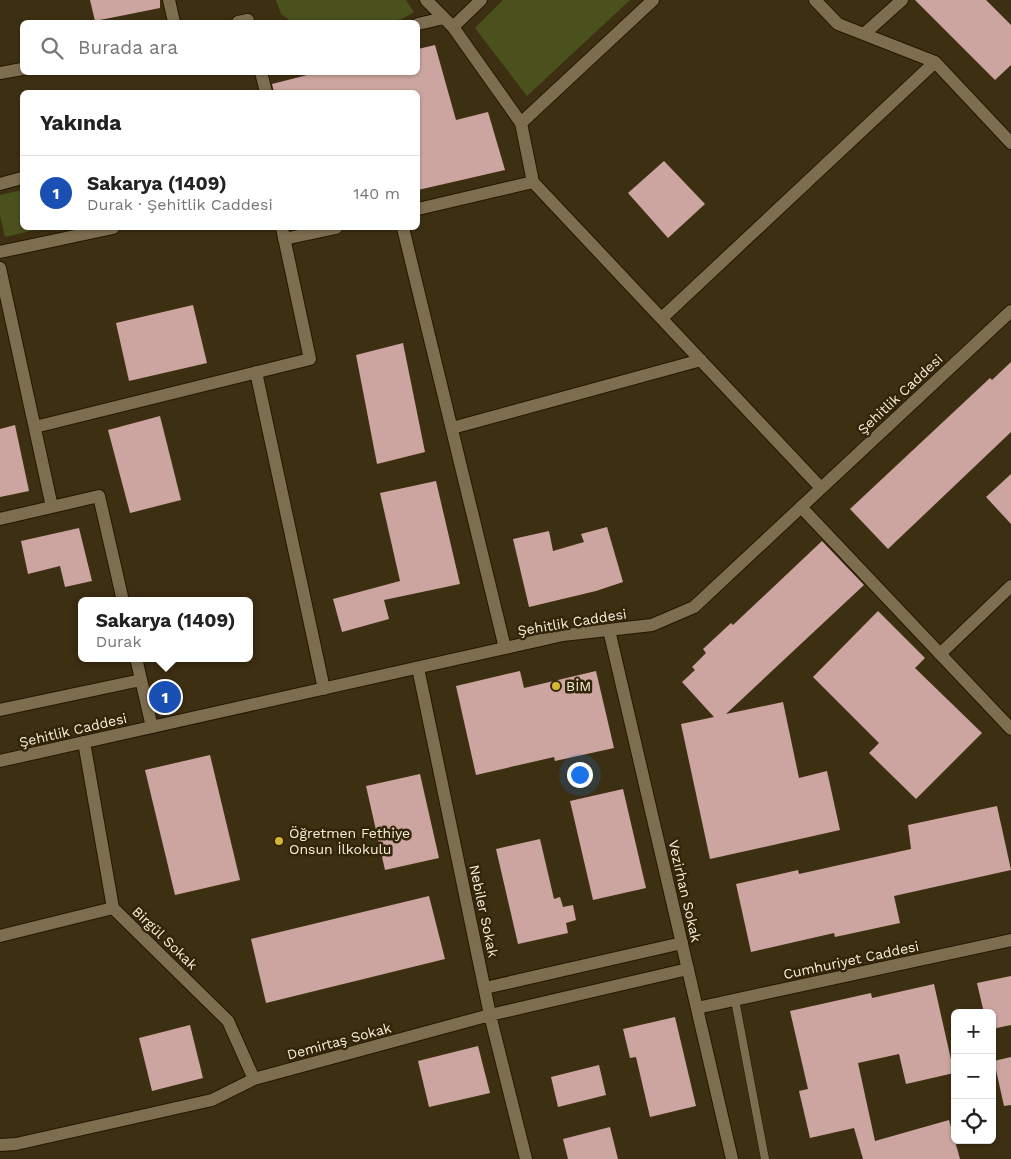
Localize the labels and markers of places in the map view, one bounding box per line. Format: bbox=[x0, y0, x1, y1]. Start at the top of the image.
pin: 1 bbox=[149, 678, 181, 716]
place label: BİM bbox=[566, 678, 591, 694]
marker: BİM bbox=[550, 680, 562, 692]
place label: Öğretmen Fethiye Onsun İlkokulu bbox=[289, 825, 410, 857]
marker: Öğretmen Fethiye Onsun İlkokulu bbox=[273, 835, 285, 847]

